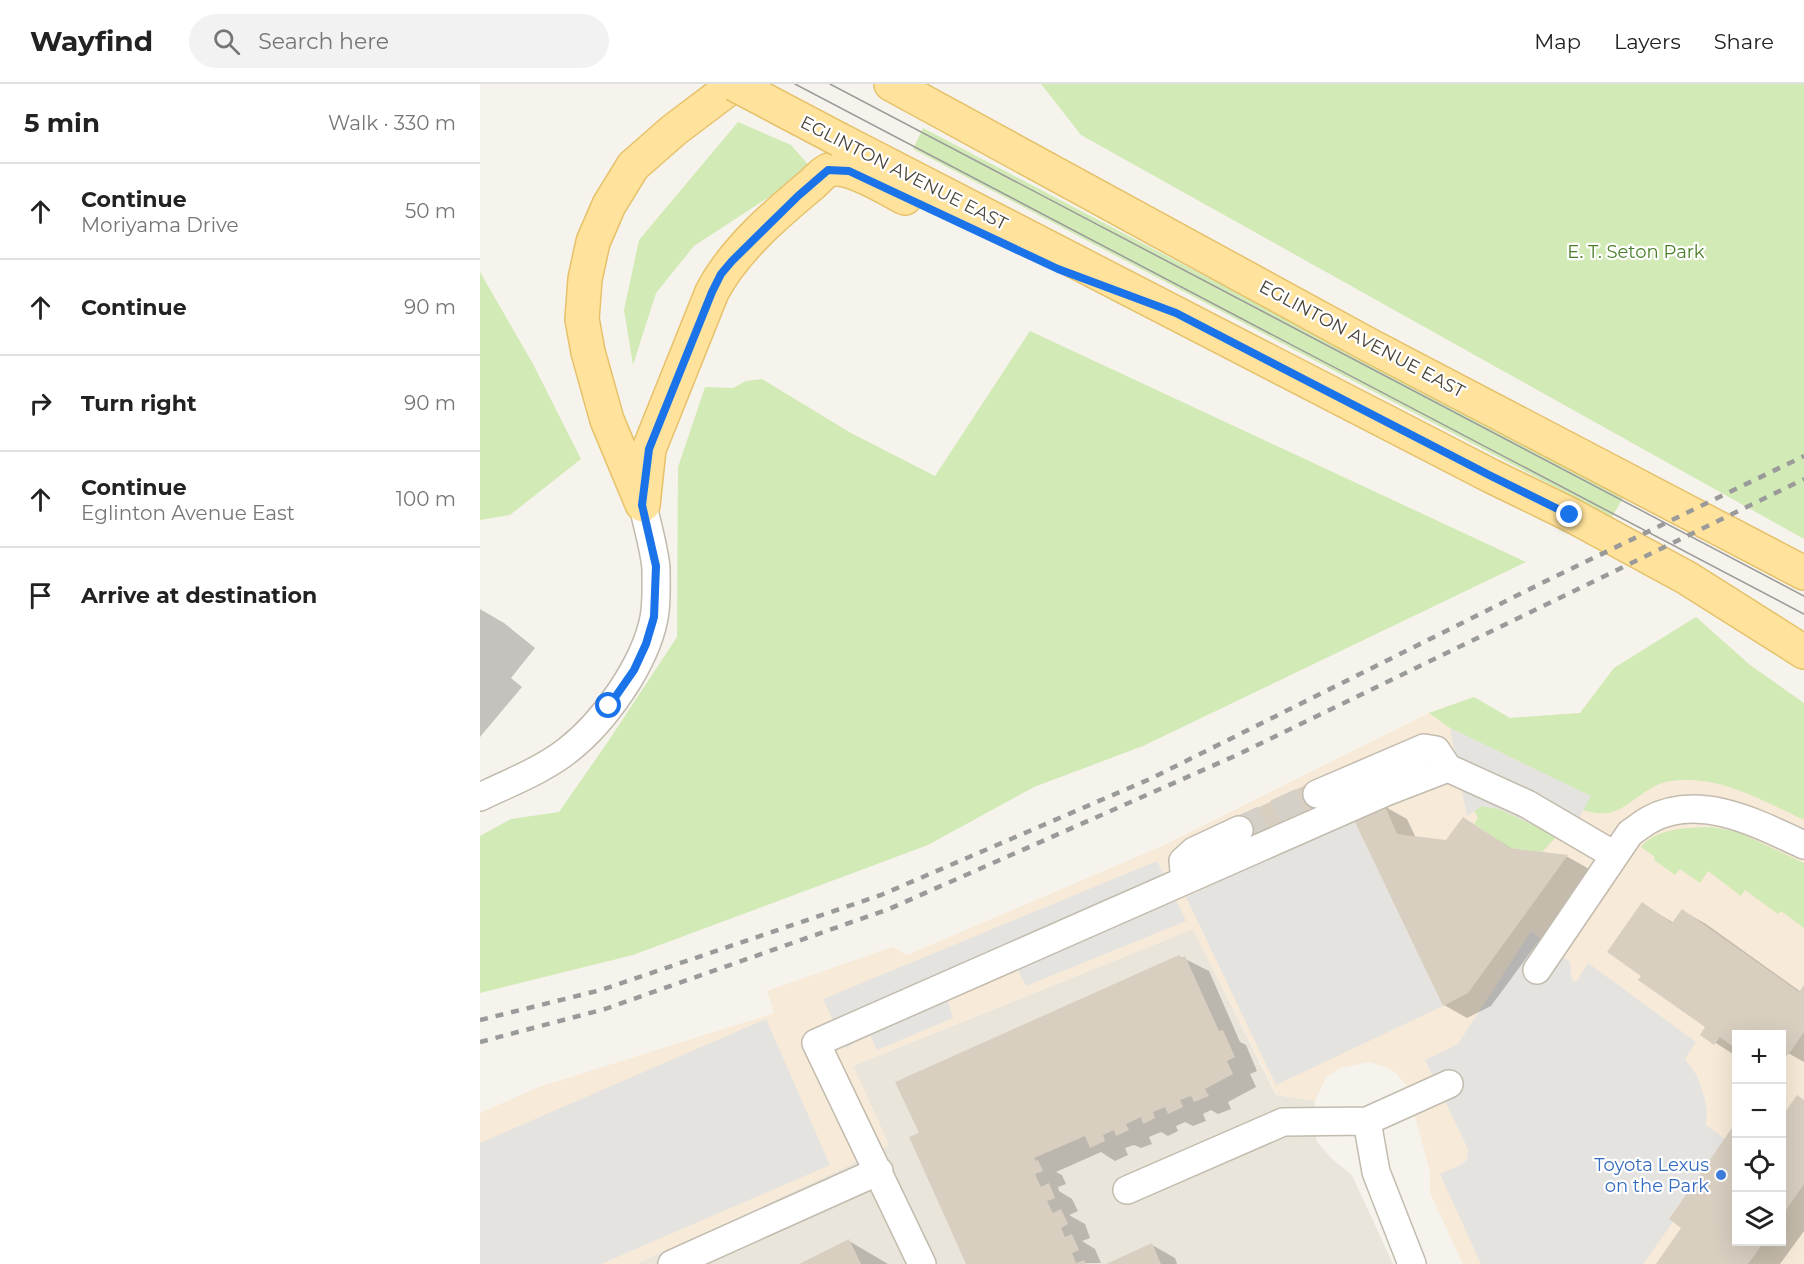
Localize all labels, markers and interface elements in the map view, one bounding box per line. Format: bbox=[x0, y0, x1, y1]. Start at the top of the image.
search box bbox=[189, 14, 609, 68]
text: Wayfind bbox=[30, 24, 153, 58]
icon: search bbox=[210, 25, 243, 58]
text: Search here bbox=[258, 28, 389, 55]
text: Map bbox=[1534, 29, 1581, 54]
text: Layers bbox=[1614, 29, 1681, 54]
text: Share bbox=[1714, 29, 1774, 54]
text: 5 min bbox=[24, 107, 100, 139]
text: Walk · 330 m bbox=[328, 111, 456, 135]
street label: EGLINTON AVENUE EAST bbox=[797, 111, 1012, 235]
text: Continue bbox=[81, 186, 187, 213]
icon: ahead bbox=[24, 195, 57, 228]
text: 50 m bbox=[405, 199, 456, 223]
text: Moriyama Drive bbox=[81, 213, 239, 237]
park label: E. T. Seton Park bbox=[1567, 241, 1705, 263]
street label: EGLINTON AVENUE EAST bbox=[1255, 275, 1469, 403]
icon: ahead bbox=[24, 291, 57, 324]
text: Continue bbox=[81, 294, 187, 321]
text: 90 m bbox=[404, 295, 456, 319]
icon: right bbox=[24, 387, 57, 420]
text: Turn right bbox=[81, 390, 196, 417]
text: 90 m bbox=[404, 391, 456, 415]
text: Continue bbox=[81, 474, 187, 501]
icon: ahead bbox=[24, 483, 57, 516]
text: 100 m bbox=[396, 487, 456, 511]
text: Eglinton Avenue East bbox=[81, 501, 295, 525]
route end bbox=[1556, 501, 1582, 527]
icon: arrive bbox=[24, 579, 57, 612]
text: Arrive at destination bbox=[81, 582, 317, 609]
route start bbox=[595, 692, 621, 718]
map controls bbox=[1732, 1030, 1786, 1246]
button: + bbox=[1732, 1030, 1786, 1084]
button: − bbox=[1732, 1084, 1786, 1138]
button: locate bbox=[1732, 1138, 1786, 1192]
place label: Toyota Lexus on the Park bbox=[1594, 1154, 1709, 1197]
marker: Toyota Lexus on the Park bbox=[1714, 1168, 1728, 1182]
button: layers bbox=[1732, 1192, 1786, 1246]

